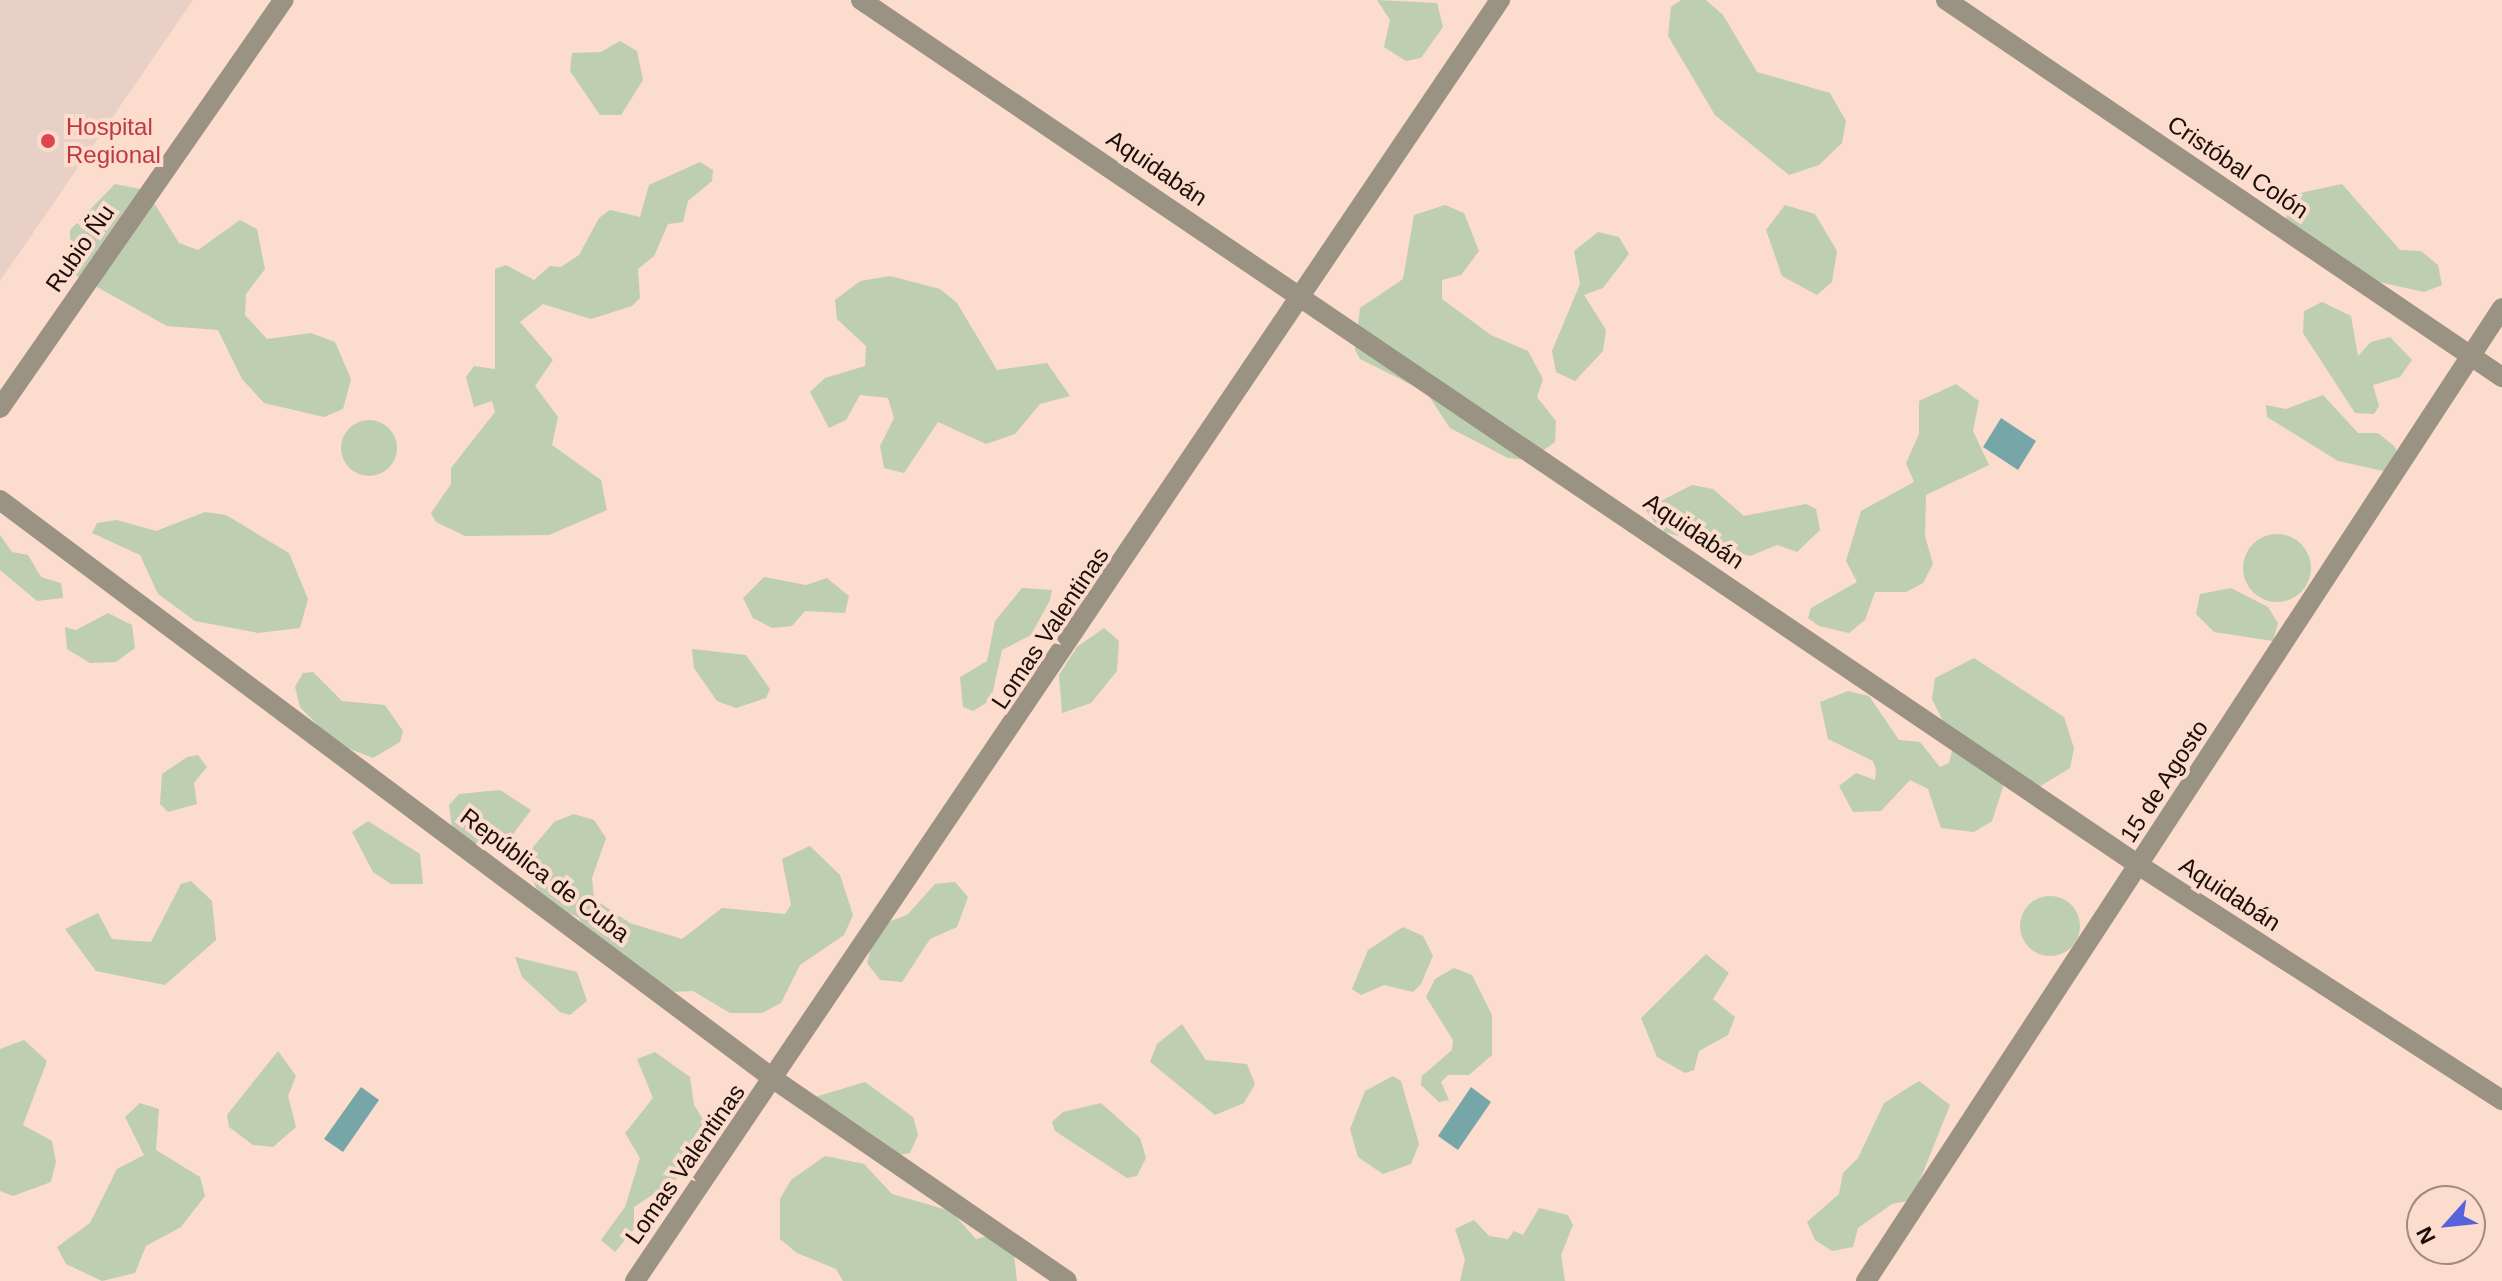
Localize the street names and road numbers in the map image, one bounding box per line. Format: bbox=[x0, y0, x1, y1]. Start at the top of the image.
street label: Cristóbal Colón bbox=[2162, 109, 2314, 225]
street label: Aquidabán bbox=[1101, 124, 1213, 212]
street label: Rubio Ñu bbox=[40, 199, 120, 297]
street label: Aquidabán bbox=[1638, 487, 1750, 575]
street label: Lomas Valentinas bbox=[985, 542, 1115, 714]
street label: 15 de Agosto bbox=[2113, 714, 2215, 848]
street label: República de Cuba bbox=[455, 802, 635, 948]
street label: Aquidabán bbox=[2174, 851, 2286, 937]
street label: Lomas Valentinas bbox=[619, 1078, 751, 1250]

